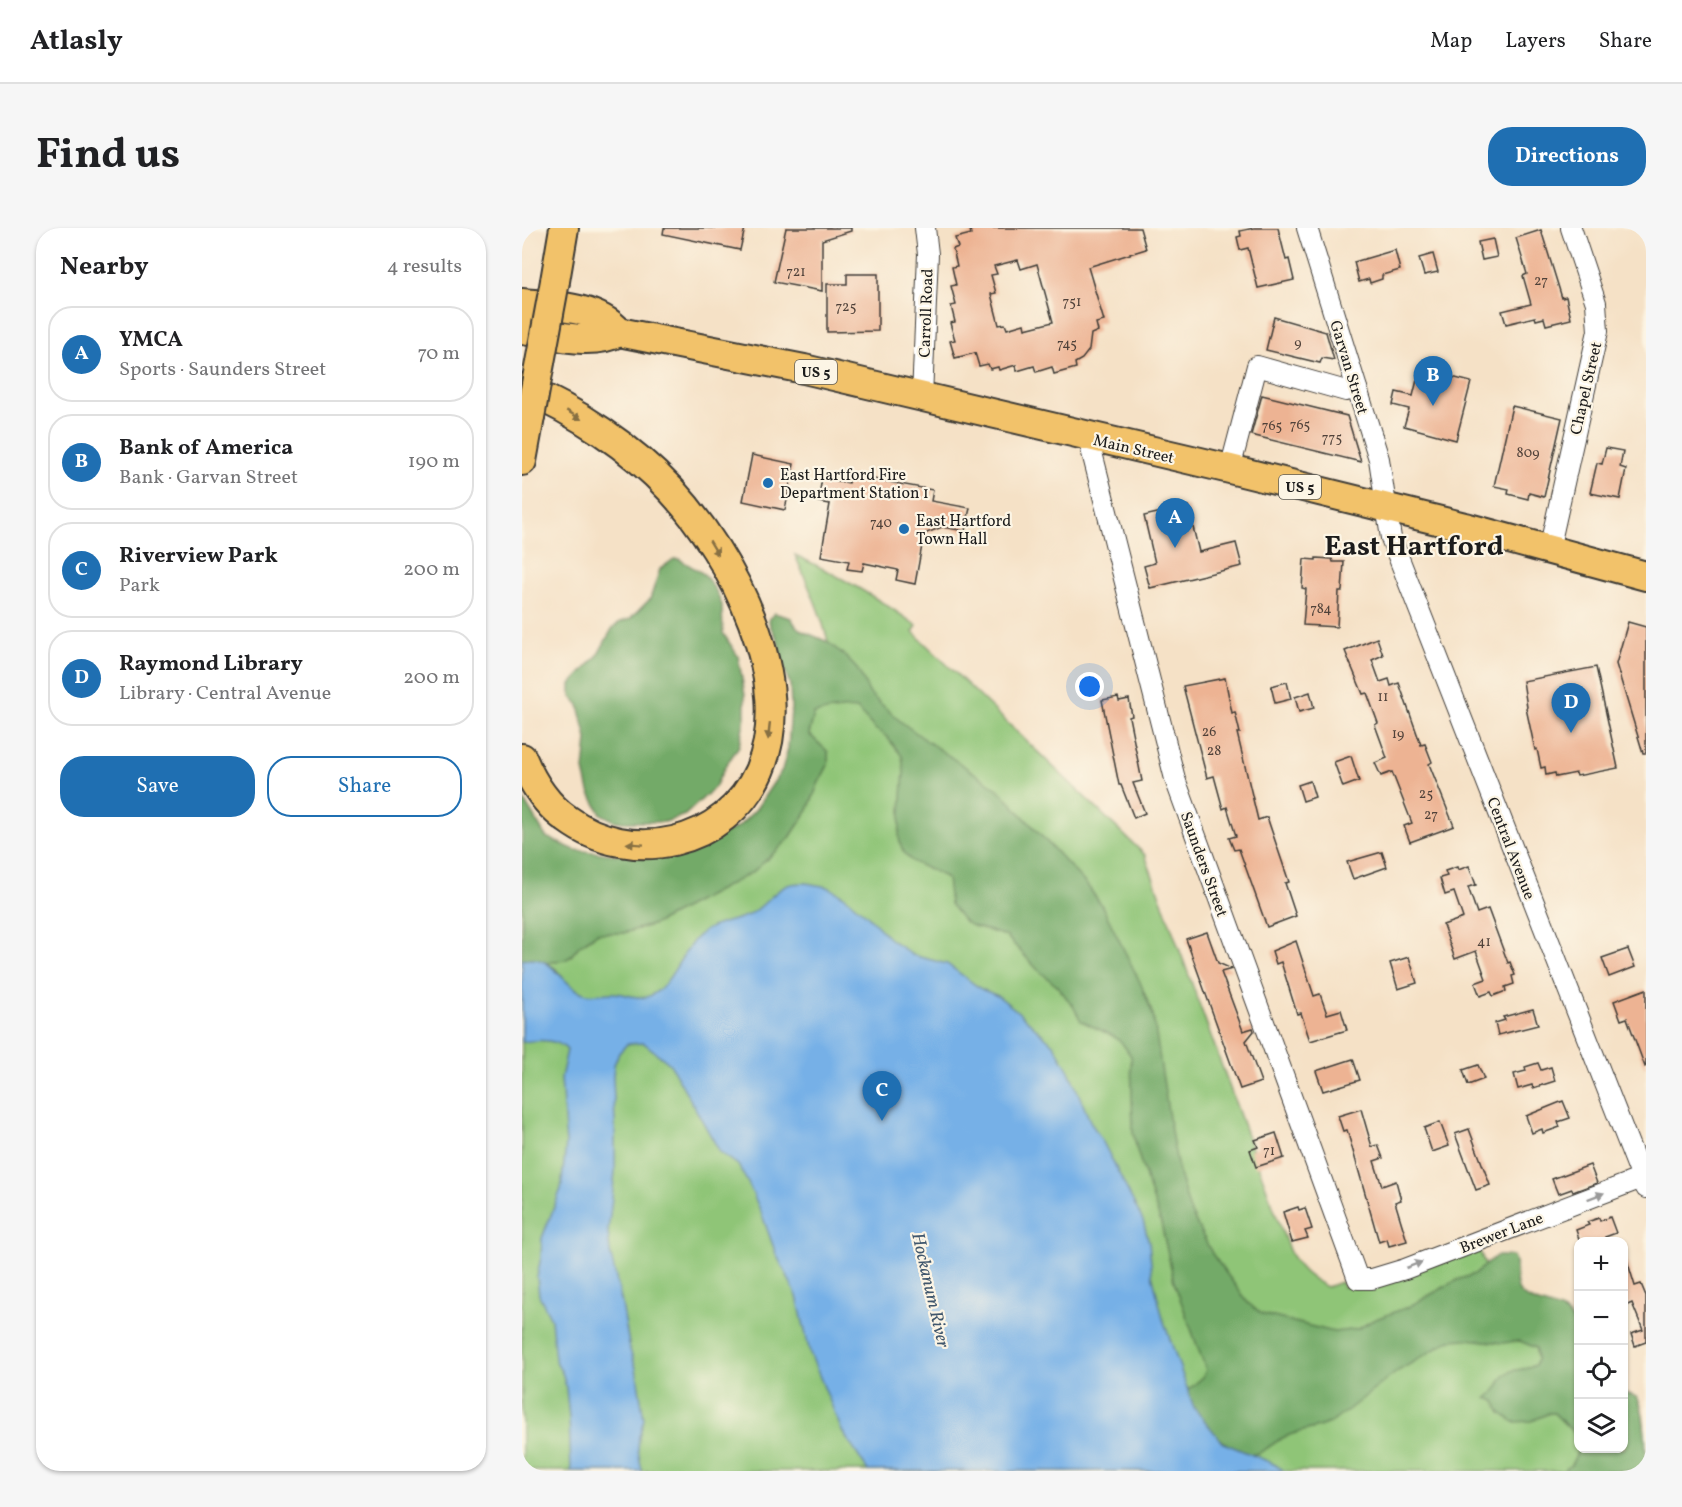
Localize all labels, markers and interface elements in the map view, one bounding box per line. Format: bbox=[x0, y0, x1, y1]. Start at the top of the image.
text: Atlasly bbox=[30, 22, 123, 61]
text: Map bbox=[1430, 27, 1472, 56]
text: Layers bbox=[1505, 27, 1566, 56]
text: Share bbox=[1599, 27, 1652, 56]
text: Find us bbox=[36, 127, 180, 186]
button: Directions bbox=[1488, 127, 1646, 186]
text: Nearby bbox=[60, 249, 149, 285]
text: 4 results bbox=[387, 253, 462, 281]
house number: 721 bbox=[786, 263, 806, 282]
street label: Carroll Road bbox=[914, 268, 940, 358]
house number: 27 bbox=[1534, 272, 1548, 291]
house number: 751 bbox=[1063, 293, 1081, 312]
house number: 725 bbox=[836, 298, 856, 317]
street label: Garvan Street bbox=[1323, 318, 1373, 418]
text: YMCA bbox=[119, 325, 183, 356]
house number: 9 bbox=[1294, 334, 1302, 353]
house number: 745 bbox=[1057, 335, 1077, 354]
text: A bbox=[74, 340, 89, 368]
text: 70 m bbox=[417, 340, 460, 368]
street label: Chapel Street bbox=[1566, 340, 1608, 437]
text: Sports · Saunders Street bbox=[119, 356, 326, 384]
pin: B bbox=[1414, 356, 1452, 406]
road number: US 5 bbox=[795, 360, 837, 384]
one-way arrow bbox=[566, 410, 583, 420]
house number: 765 bbox=[1290, 416, 1310, 435]
house number: 765 bbox=[1262, 417, 1282, 436]
house number: 775 bbox=[1322, 429, 1342, 448]
street label: Main Street bbox=[1091, 430, 1177, 470]
text: Bank of America bbox=[119, 433, 293, 464]
house number: 809 bbox=[1517, 444, 1539, 463]
text: B bbox=[75, 448, 88, 476]
text: 190 m bbox=[408, 448, 460, 476]
text: Bank · Garvan Street bbox=[119, 464, 298, 492]
place label: East Hartford Fire Department Station 1 bbox=[780, 465, 929, 505]
road number: US 5 bbox=[1279, 475, 1321, 499]
marker: East Hartford Fire Department Station 1 bbox=[761, 476, 775, 490]
pin: A bbox=[1156, 498, 1194, 548]
place label: East Hartford Town Hall bbox=[916, 511, 1011, 551]
house number: 740 bbox=[870, 514, 892, 533]
marker: East Hartford Town Hall bbox=[897, 522, 911, 536]
district label: East Hartford bbox=[1324, 528, 1504, 567]
one-way arrow bbox=[708, 540, 719, 556]
text: Riverview Park bbox=[119, 541, 278, 572]
text: C bbox=[75, 556, 88, 584]
text: 200 m bbox=[403, 556, 460, 584]
text: Park bbox=[119, 572, 160, 600]
house number: 784 bbox=[1310, 600, 1332, 619]
text: Raymond Library bbox=[119, 649, 303, 680]
text: D bbox=[74, 664, 89, 692]
text: 200 m bbox=[403, 664, 460, 692]
your location bbox=[1075, 672, 1104, 701]
text: Library · Central Avenue bbox=[119, 680, 331, 708]
pin: D bbox=[1552, 684, 1590, 733]
house number: 11 bbox=[1378, 688, 1388, 707]
one-way arrow bbox=[764, 722, 774, 741]
house number: 26 bbox=[1202, 723, 1216, 742]
house number: 19 bbox=[1392, 725, 1404, 744]
house number: 28 bbox=[1207, 742, 1221, 761]
button: Save bbox=[60, 756, 255, 817]
button: Share bbox=[267, 756, 462, 817]
house number: 25 bbox=[1419, 785, 1433, 804]
street label: Central Avenue bbox=[1480, 794, 1540, 903]
house number: 27 bbox=[1424, 806, 1438, 825]
street label: Saunders Street bbox=[1174, 809, 1233, 921]
one-way arrow bbox=[625, 839, 644, 849]
house number: 41 bbox=[1477, 933, 1491, 952]
pin: C bbox=[862, 1072, 902, 1121]
house number: 71 bbox=[1263, 1142, 1275, 1161]
one-way arrow bbox=[1587, 1191, 1605, 1200]
street label: Brewer Lane bbox=[1457, 1208, 1547, 1260]
water label: Hockanum River bbox=[904, 1230, 955, 1351]
map controls bbox=[1574, 1237, 1628, 1453]
button: + bbox=[1574, 1237, 1628, 1291]
one-way arrow bbox=[1405, 1260, 1423, 1270]
button: − bbox=[1574, 1291, 1628, 1345]
button: locate bbox=[1574, 1345, 1628, 1399]
button: layers bbox=[1574, 1399, 1628, 1453]

